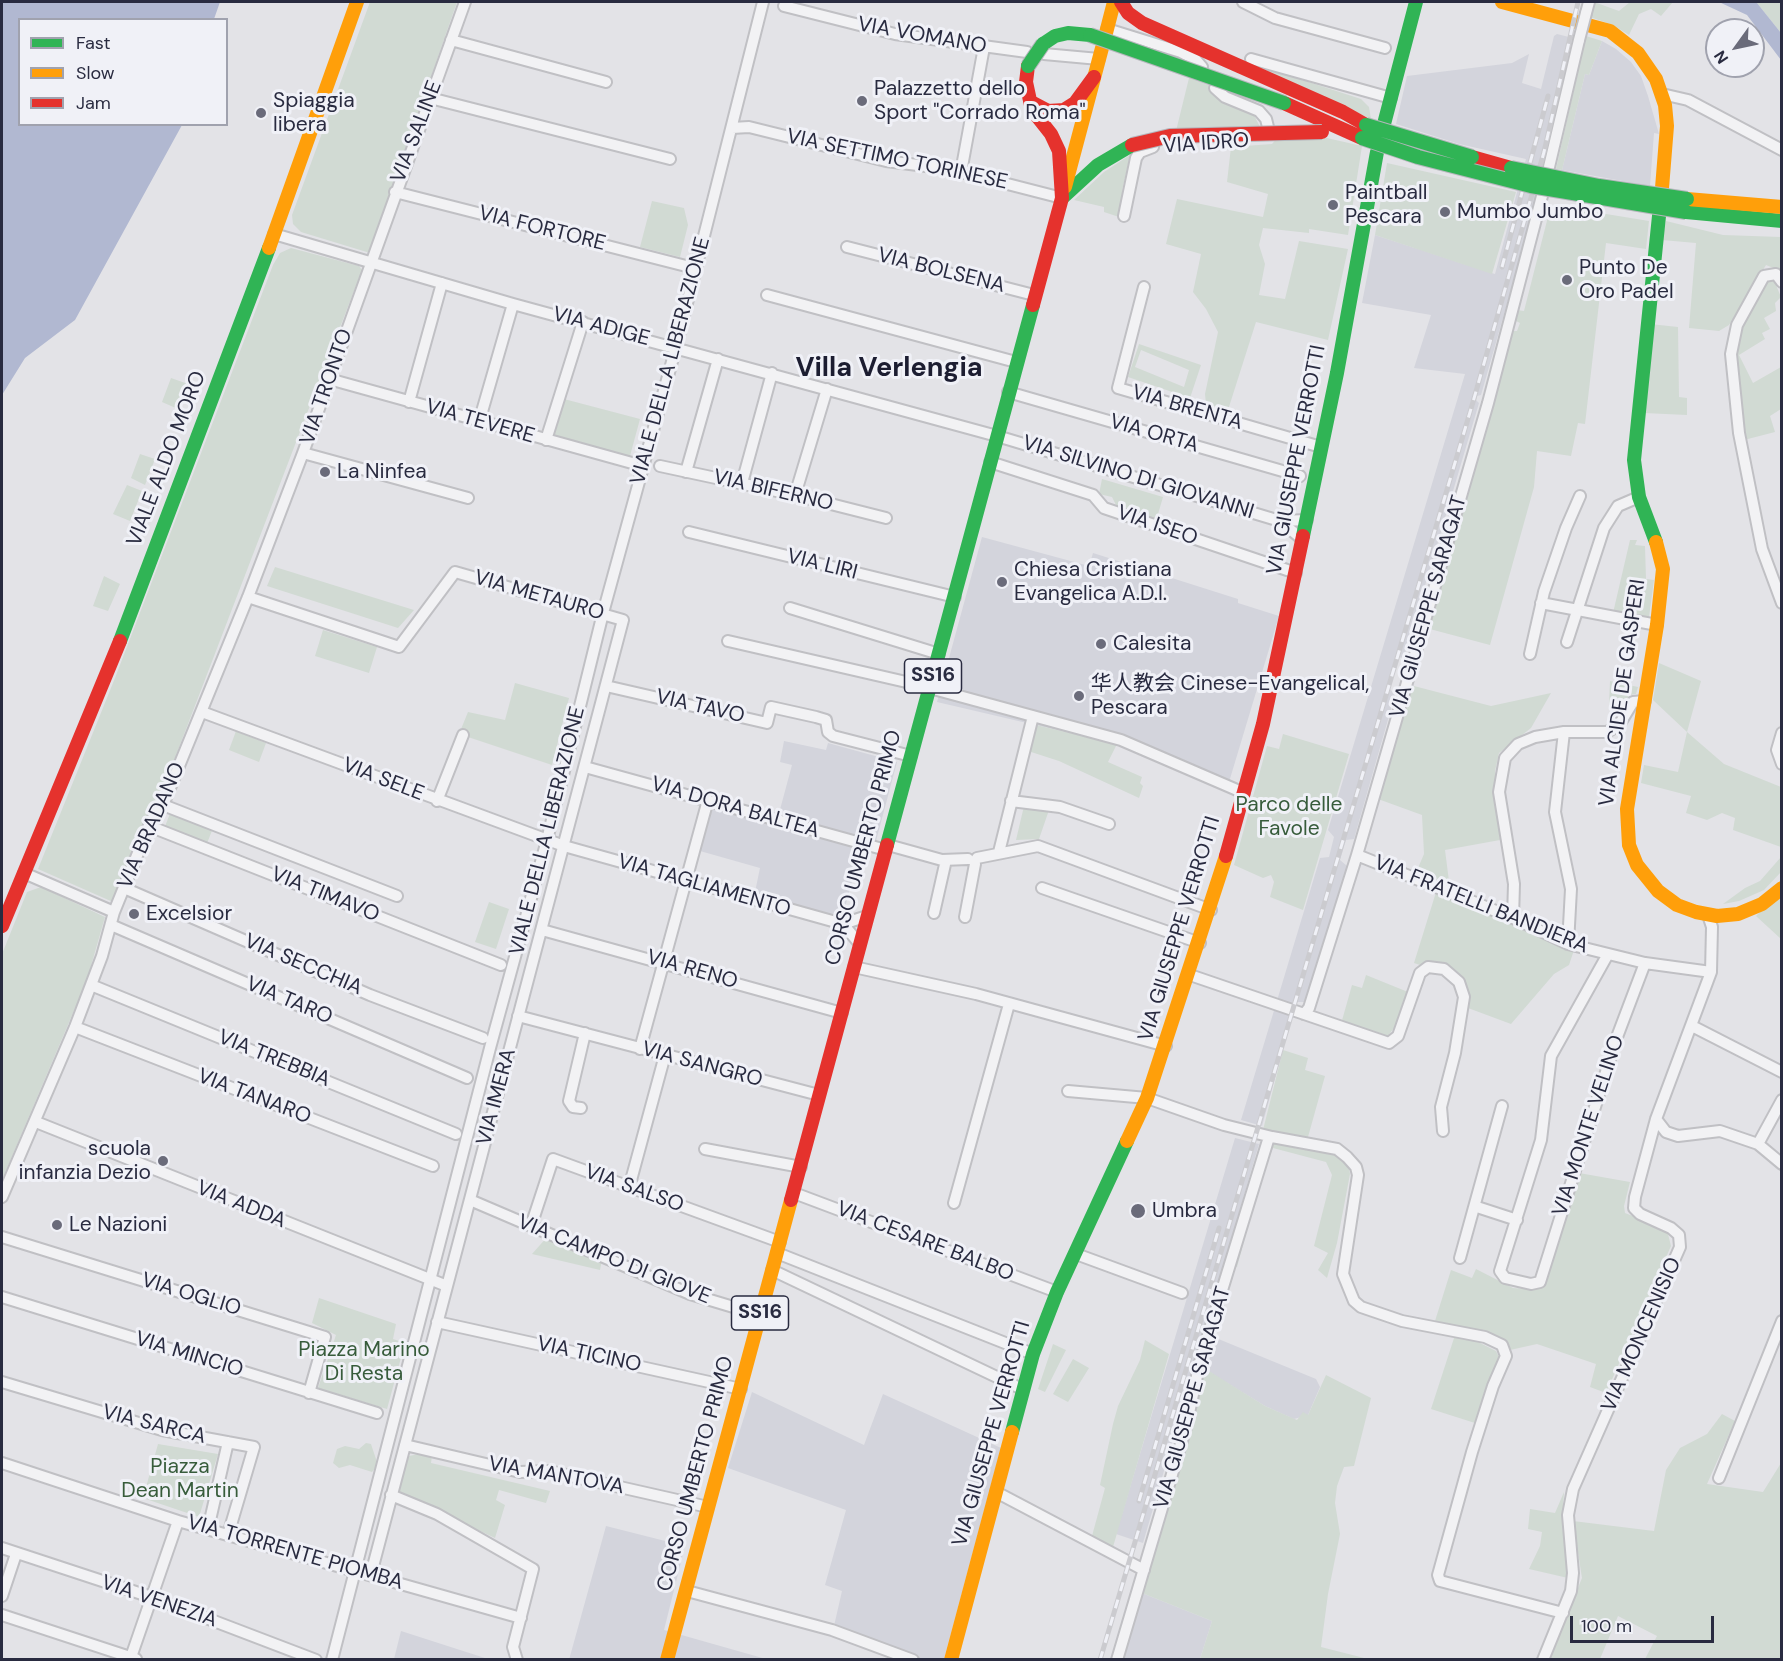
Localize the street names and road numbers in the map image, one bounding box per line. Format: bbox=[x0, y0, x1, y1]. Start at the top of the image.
street label: VIA VOMANO bbox=[856, 12, 988, 60]
street label: VIA SALINE bbox=[386, 78, 448, 186]
street label: VIA SETTIMO TORINESE bbox=[784, 124, 1010, 196]
street label: VIA IDRO bbox=[1162, 128, 1250, 160]
street label: VIA FORTORE bbox=[476, 201, 608, 257]
street label: VIALE DELLA LIBERAZIONE bbox=[626, 234, 716, 488]
street label: VIA BOLSENA bbox=[875, 243, 1007, 299]
street label: VIA ADIGE bbox=[550, 302, 652, 352]
street label: VIA TRONTO bbox=[295, 326, 359, 448]
street label: VIA GIUSEPPE VERROTTI bbox=[1262, 343, 1332, 577]
street label: VIALE ALDO MORO bbox=[122, 368, 212, 550]
street label: VIA BRENTA bbox=[1129, 380, 1245, 436]
street label: VIA TEVERE bbox=[423, 394, 537, 450]
street label: VIA ORTA bbox=[1107, 409, 1201, 459]
street label: VIA SILVINO DI GIOVANNI bbox=[1019, 431, 1257, 525]
street label: VIA BIFERNO bbox=[711, 465, 835, 517]
street label: VIA GIUSEPPE SARAGAT bbox=[1385, 493, 1473, 721]
street label: VIA ISEO bbox=[1113, 500, 1201, 552]
street label: VIA LIRI bbox=[784, 544, 860, 586]
street label: VIA METAURO bbox=[471, 565, 607, 627]
street label: VIA ALCIDE DE GASPERI bbox=[1595, 578, 1651, 808]
road number: SS16 bbox=[904, 659, 962, 693]
street label: VIA TAVO bbox=[653, 685, 747, 729]
street label: VIALE DELLA LIBERAZIONE bbox=[505, 704, 591, 958]
street label: CORSO UMBERTO PRIMO bbox=[820, 728, 908, 968]
street label: VIA SELE bbox=[339, 753, 427, 807]
street label: VIA BRADANO bbox=[113, 759, 191, 893]
street label: VIA DORA BALTEA bbox=[648, 772, 822, 844]
street label: VIA GIUSEPPE VERROTTI bbox=[1134, 814, 1226, 1044]
street label: VIA TAGLIAMENTO bbox=[615, 849, 793, 923]
street label: VIA FRATELLI BANDIERA bbox=[1370, 850, 1592, 960]
street label: VIA TIMAVO bbox=[267, 862, 383, 928]
street label: VIA SECCHIA bbox=[240, 929, 366, 1001]
street label: VIA RENO bbox=[644, 945, 740, 995]
street label: VIA TARO bbox=[242, 972, 336, 1030]
street label: VIA TREBBIA bbox=[214, 1025, 334, 1093]
street label: VIA MONTE VELINO bbox=[1548, 1032, 1630, 1220]
street label: VIA SANGRO bbox=[639, 1037, 765, 1093]
street label: VIA IMERA bbox=[472, 1046, 522, 1148]
street label: VIA TANARO bbox=[194, 1064, 314, 1130]
street label: VIA SALSO bbox=[581, 1159, 687, 1219]
street label: VIA ADDA bbox=[193, 1176, 289, 1234]
street label: VIA CESARE BALBO bbox=[833, 1197, 1017, 1287]
street label: VIA CAMPO DI GIOVE bbox=[514, 1210, 714, 1310]
street label: VIA MONCENISIO bbox=[1597, 1254, 1687, 1416]
street label: VIA OGLIO bbox=[138, 1268, 244, 1322]
street label: VIA GIUSEPPE SARAGAT bbox=[1149, 1284, 1237, 1512]
road number: SS16 bbox=[732, 1296, 789, 1330]
street label: VIA GIUSEPPE VERROTTI bbox=[948, 1318, 1036, 1550]
street label: VIA MINCIO bbox=[132, 1327, 246, 1383]
street label: VIA TICINO bbox=[535, 1332, 643, 1378]
street label: CORSO UMBERTO PRIMO bbox=[652, 1354, 740, 1594]
street label: VIA SARCA bbox=[100, 1400, 208, 1450]
street label: VIA MANTOVA bbox=[486, 1452, 626, 1500]
street label: VIA TORRENTE PIOMBA bbox=[184, 1510, 406, 1596]
street label: VIA VENEZIA bbox=[98, 1570, 220, 1634]

